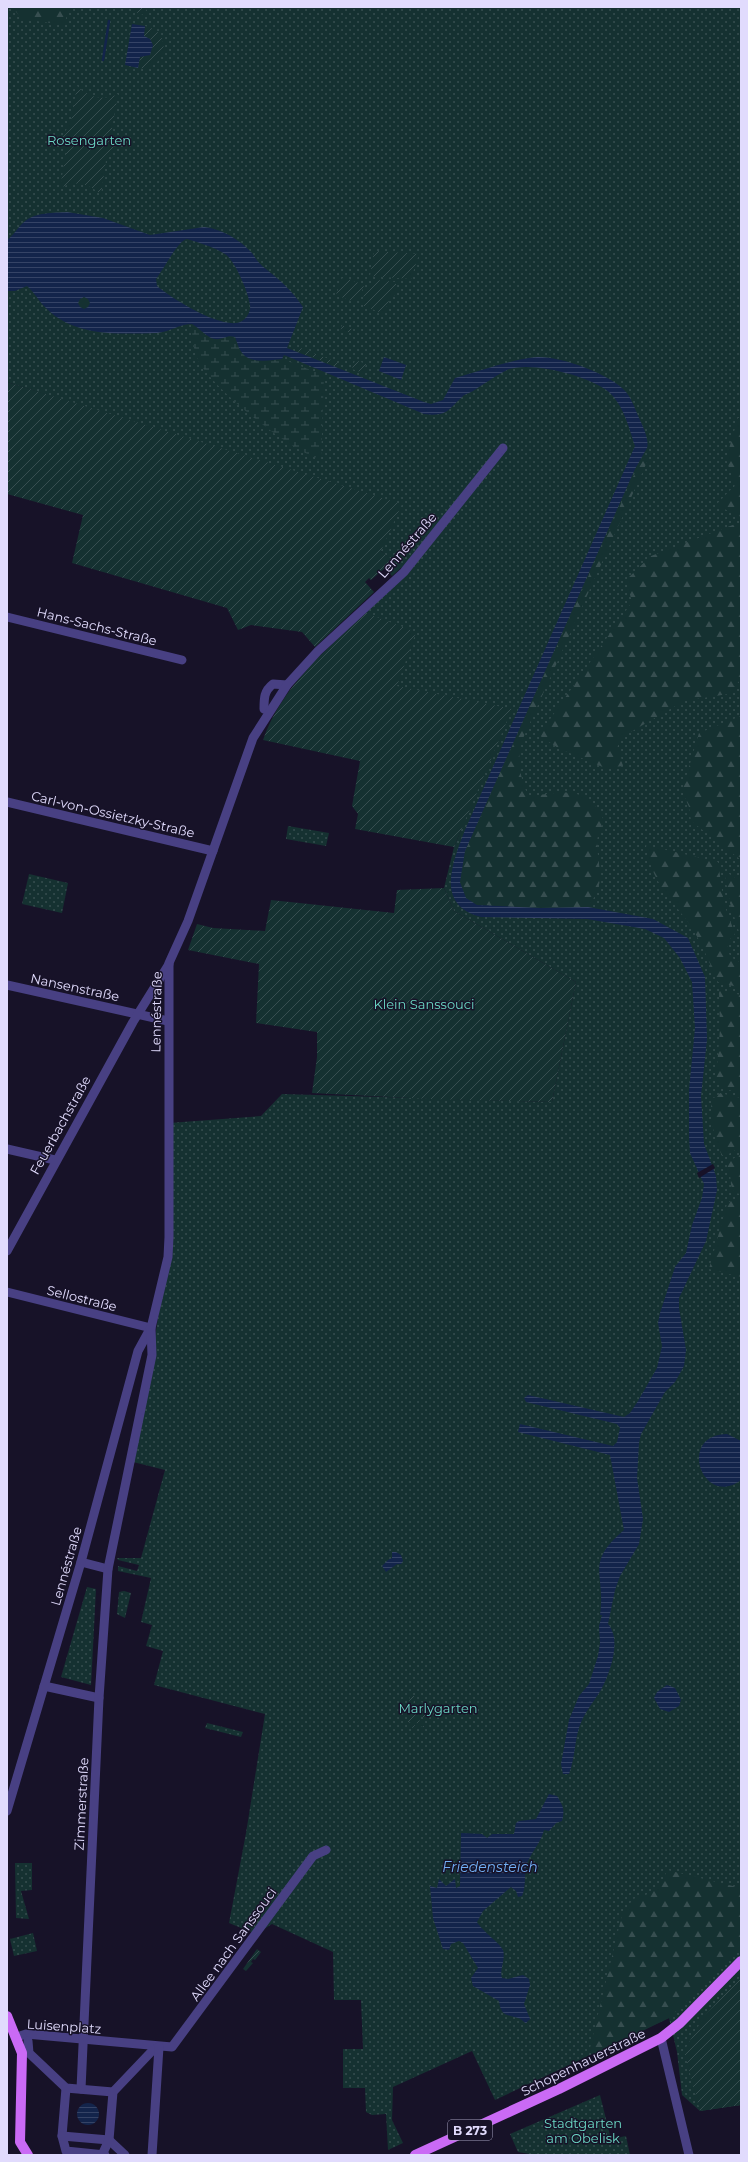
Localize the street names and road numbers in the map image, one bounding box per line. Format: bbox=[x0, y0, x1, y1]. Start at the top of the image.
street label: Lennéstraße bbox=[374, 509, 440, 581]
street label: Hans-Sachs-Straße bbox=[35, 603, 159, 649]
street label: Carl-von-Ossietzky-Straße bbox=[30, 787, 196, 841]
street label: Nansenstraße bbox=[29, 970, 121, 1004]
street label: Lennéstraße bbox=[147, 971, 165, 1053]
street label: Feuerbachstraße bbox=[26, 1073, 94, 1177]
street label: Sellostraße bbox=[45, 1282, 119, 1314]
street label: Lennéstraße bbox=[47, 1525, 85, 1607]
street label: Zimmerstraße bbox=[71, 1757, 91, 1851]
street label: Allee nach Sanssouci bbox=[187, 1884, 279, 2004]
street label: Luisenplatz bbox=[26, 2015, 102, 2037]
street label: Schopenhauerstraße bbox=[518, 2025, 648, 2099]
road number: B 273 bbox=[448, 2120, 492, 2140]

